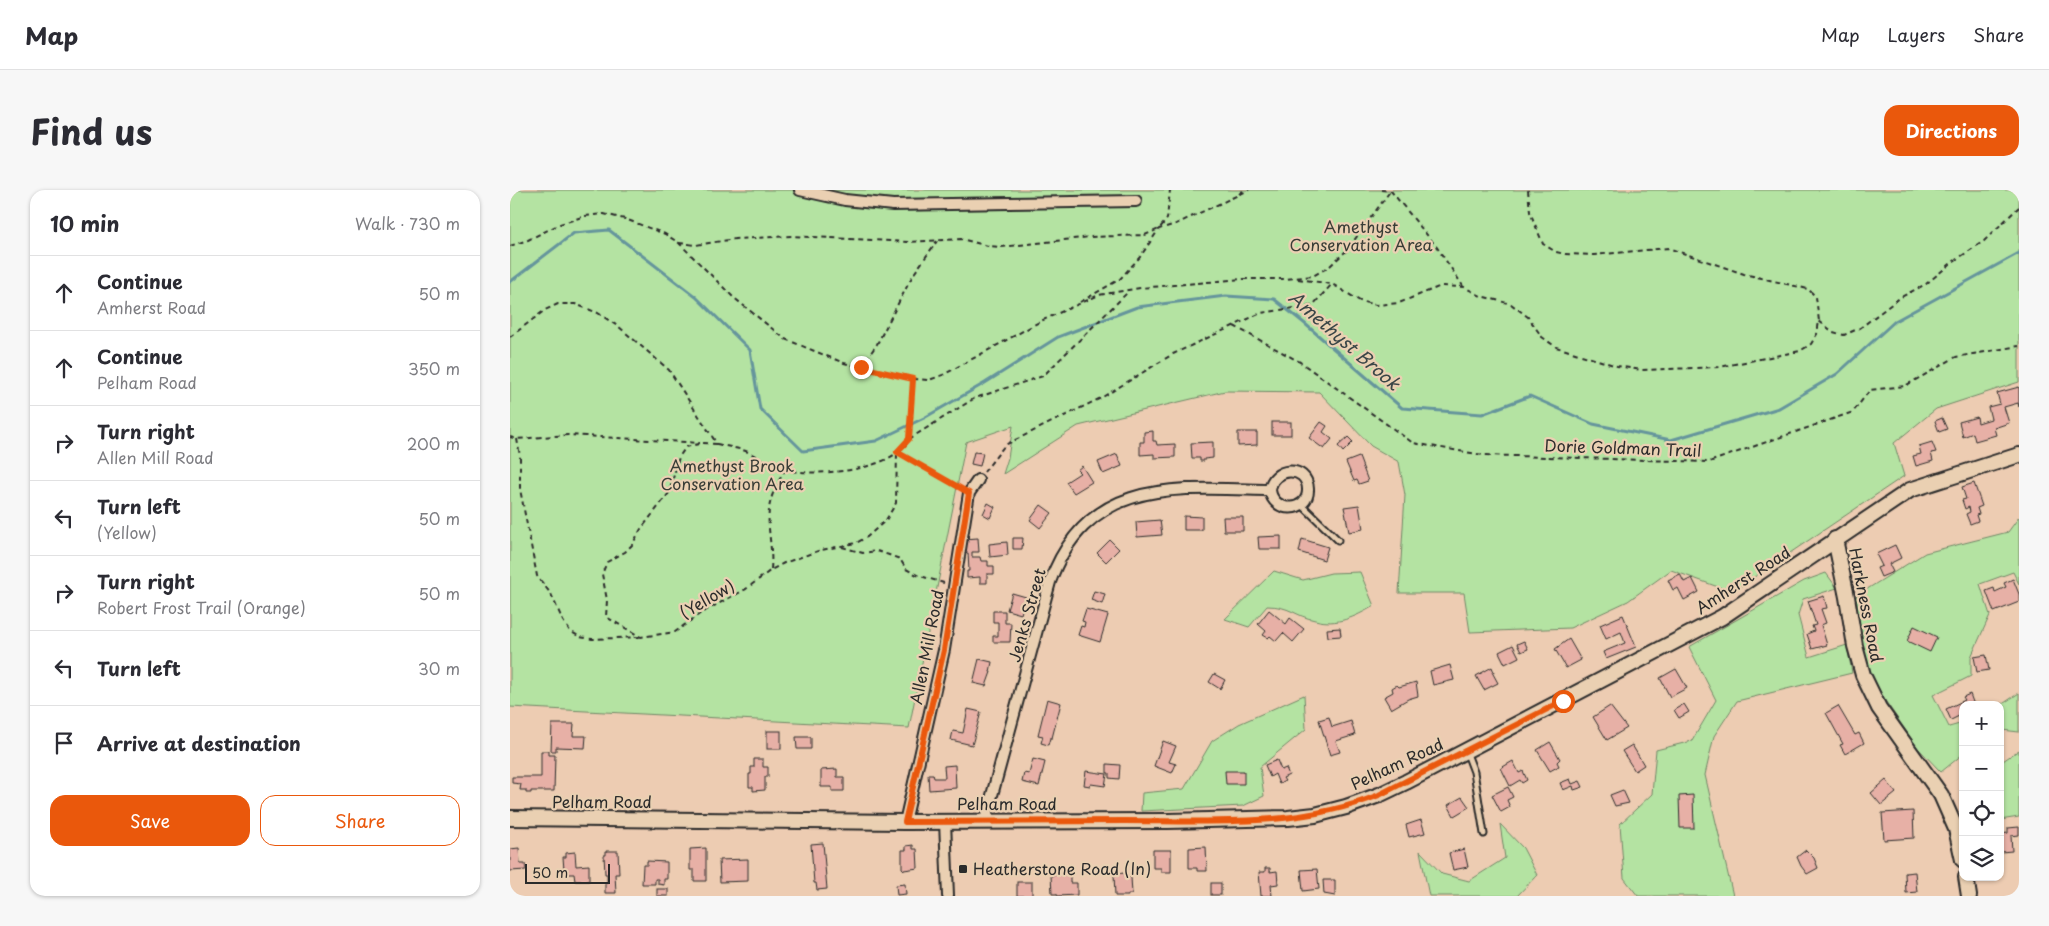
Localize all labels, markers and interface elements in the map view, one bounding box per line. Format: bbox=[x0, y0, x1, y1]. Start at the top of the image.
text: Map bbox=[25, 17, 78, 53]
text: Map bbox=[1821, 21, 1860, 48]
text: Layers bbox=[1888, 21, 1945, 48]
text: Share bbox=[1973, 21, 2024, 48]
text: Find us bbox=[30, 104, 152, 157]
button: Directions bbox=[1884, 105, 2019, 156]
text: 10 min bbox=[50, 207, 120, 239]
text: Walk · 730 m bbox=[355, 211, 460, 235]
park label: Amethyst Conservation Area bbox=[1289, 214, 1433, 256]
text: Continue bbox=[97, 267, 183, 295]
icon: ahead bbox=[50, 279, 78, 307]
text: 50 m bbox=[419, 281, 460, 305]
water label: Amethyst Brook bbox=[1283, 284, 1407, 396]
text: Amherst Road bbox=[97, 295, 206, 319]
text: Continue bbox=[97, 342, 183, 370]
icon: ahead bbox=[50, 354, 78, 382]
text: 350 m bbox=[408, 356, 460, 380]
route end bbox=[850, 356, 873, 379]
text: Pelham Road bbox=[97, 370, 197, 394]
text: Turn right bbox=[97, 417, 195, 445]
icon: right bbox=[50, 429, 78, 457]
text: 200 m bbox=[407, 431, 460, 455]
street label: Dorie Goldman Trail bbox=[1544, 432, 1702, 462]
text: Allen Mill Road bbox=[97, 445, 214, 469]
park label: Amethyst Brook Conservation Area bbox=[660, 453, 804, 495]
text: Turn left bbox=[97, 492, 181, 520]
icon: left bbox=[50, 504, 78, 532]
text: 50 m bbox=[419, 506, 460, 530]
text: (Yellow) bbox=[97, 520, 157, 544]
street label: Amherst Road bbox=[1690, 539, 1795, 619]
street label: Harkness Road bbox=[1844, 545, 1890, 664]
street label: Jenks Street bbox=[1001, 564, 1051, 665]
text: Turn right bbox=[97, 567, 195, 595]
street label: (Yellow) bbox=[675, 573, 738, 623]
icon: right bbox=[50, 579, 78, 607]
text: 50 m bbox=[419, 581, 460, 605]
street label: Allen Mill Road bbox=[903, 587, 949, 706]
text: Robert Frost Trail (Orange) bbox=[97, 595, 306, 619]
icon: left bbox=[50, 654, 78, 682]
text: Turn left bbox=[97, 654, 181, 682]
text: 30 m bbox=[418, 656, 460, 680]
route start bbox=[1552, 690, 1575, 713]
map controls bbox=[1959, 701, 2004, 881]
button: + bbox=[1959, 701, 2004, 746]
icon: arrive bbox=[50, 729, 78, 757]
text: Arrive at destination bbox=[97, 729, 301, 757]
street label: Pelham Road bbox=[1346, 731, 1447, 795]
button: − bbox=[1959, 746, 2004, 791]
street label: Pelham Road bbox=[552, 789, 652, 813]
street label: Pelham Road bbox=[957, 791, 1057, 815]
button: locate bbox=[1959, 791, 2004, 836]
button: Save bbox=[50, 795, 250, 846]
button: Share bbox=[260, 795, 460, 846]
button: layers bbox=[1959, 836, 2004, 881]
place label: Heatherstone Road (In) bbox=[973, 856, 1151, 880]
scale bar bbox=[525, 861, 610, 884]
text: 50 m bbox=[532, 862, 568, 883]
marker: Heatherstone Road (In) bbox=[957, 863, 969, 875]

